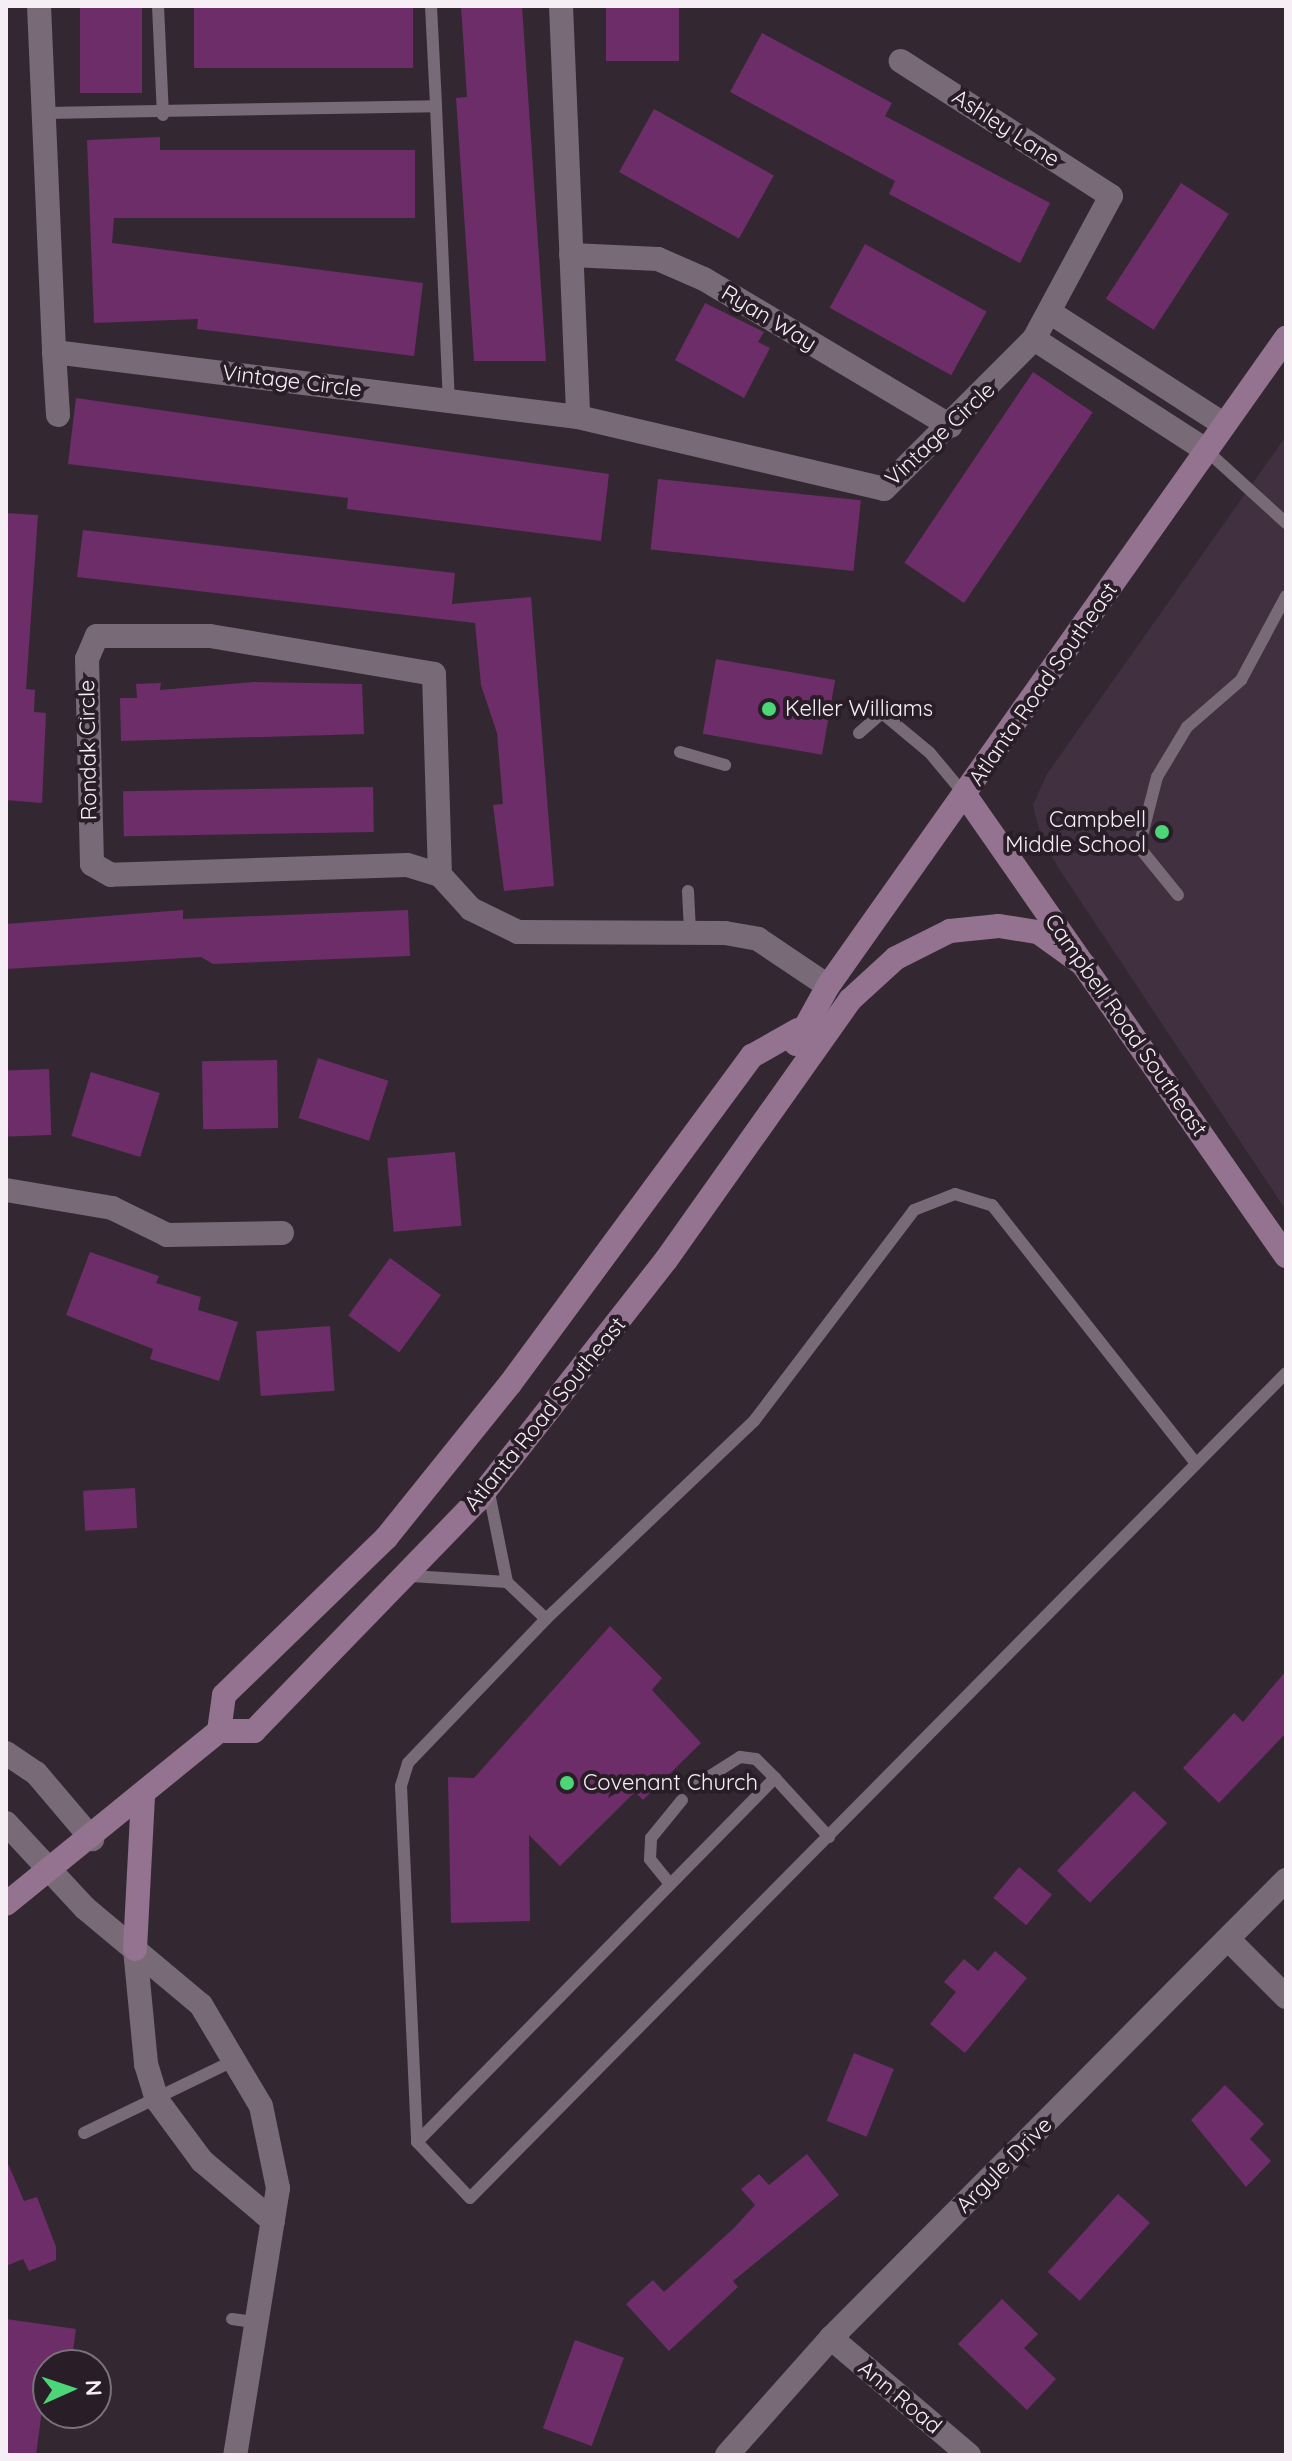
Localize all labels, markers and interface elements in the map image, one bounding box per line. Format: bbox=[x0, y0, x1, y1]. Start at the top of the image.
street label: Ashley Lane bbox=[947, 83, 1065, 173]
street label: Ryan Way bbox=[717, 279, 821, 357]
street label: Vintage Circle bbox=[221, 359, 363, 403]
street label: Vintage Circle bbox=[880, 377, 1000, 491]
street label: Atlanta Road Southeast bbox=[963, 577, 1123, 791]
street label: Rondak Circle bbox=[74, 679, 102, 821]
place label: Keller Williams bbox=[785, 696, 933, 722]
marker: Keller Williams bbox=[760, 700, 778, 718]
place label: Campbell Middle School bbox=[1005, 806, 1146, 858]
marker: Campbell Middle School bbox=[1153, 823, 1171, 841]
street label: Campbell Road Southeast bbox=[1039, 909, 1213, 1141]
street label: Atlanta Road Southeast bbox=[459, 1312, 631, 1516]
place label: Covenant Church bbox=[583, 1770, 758, 1796]
marker: Covenant Church bbox=[558, 1774, 576, 1792]
street label: Argyle Drive bbox=[951, 2112, 1057, 2218]
north arrow bbox=[32, 2349, 112, 2429]
street label: Ann Road bbox=[853, 2355, 947, 2439]
text: N bbox=[80, 2379, 108, 2397]

